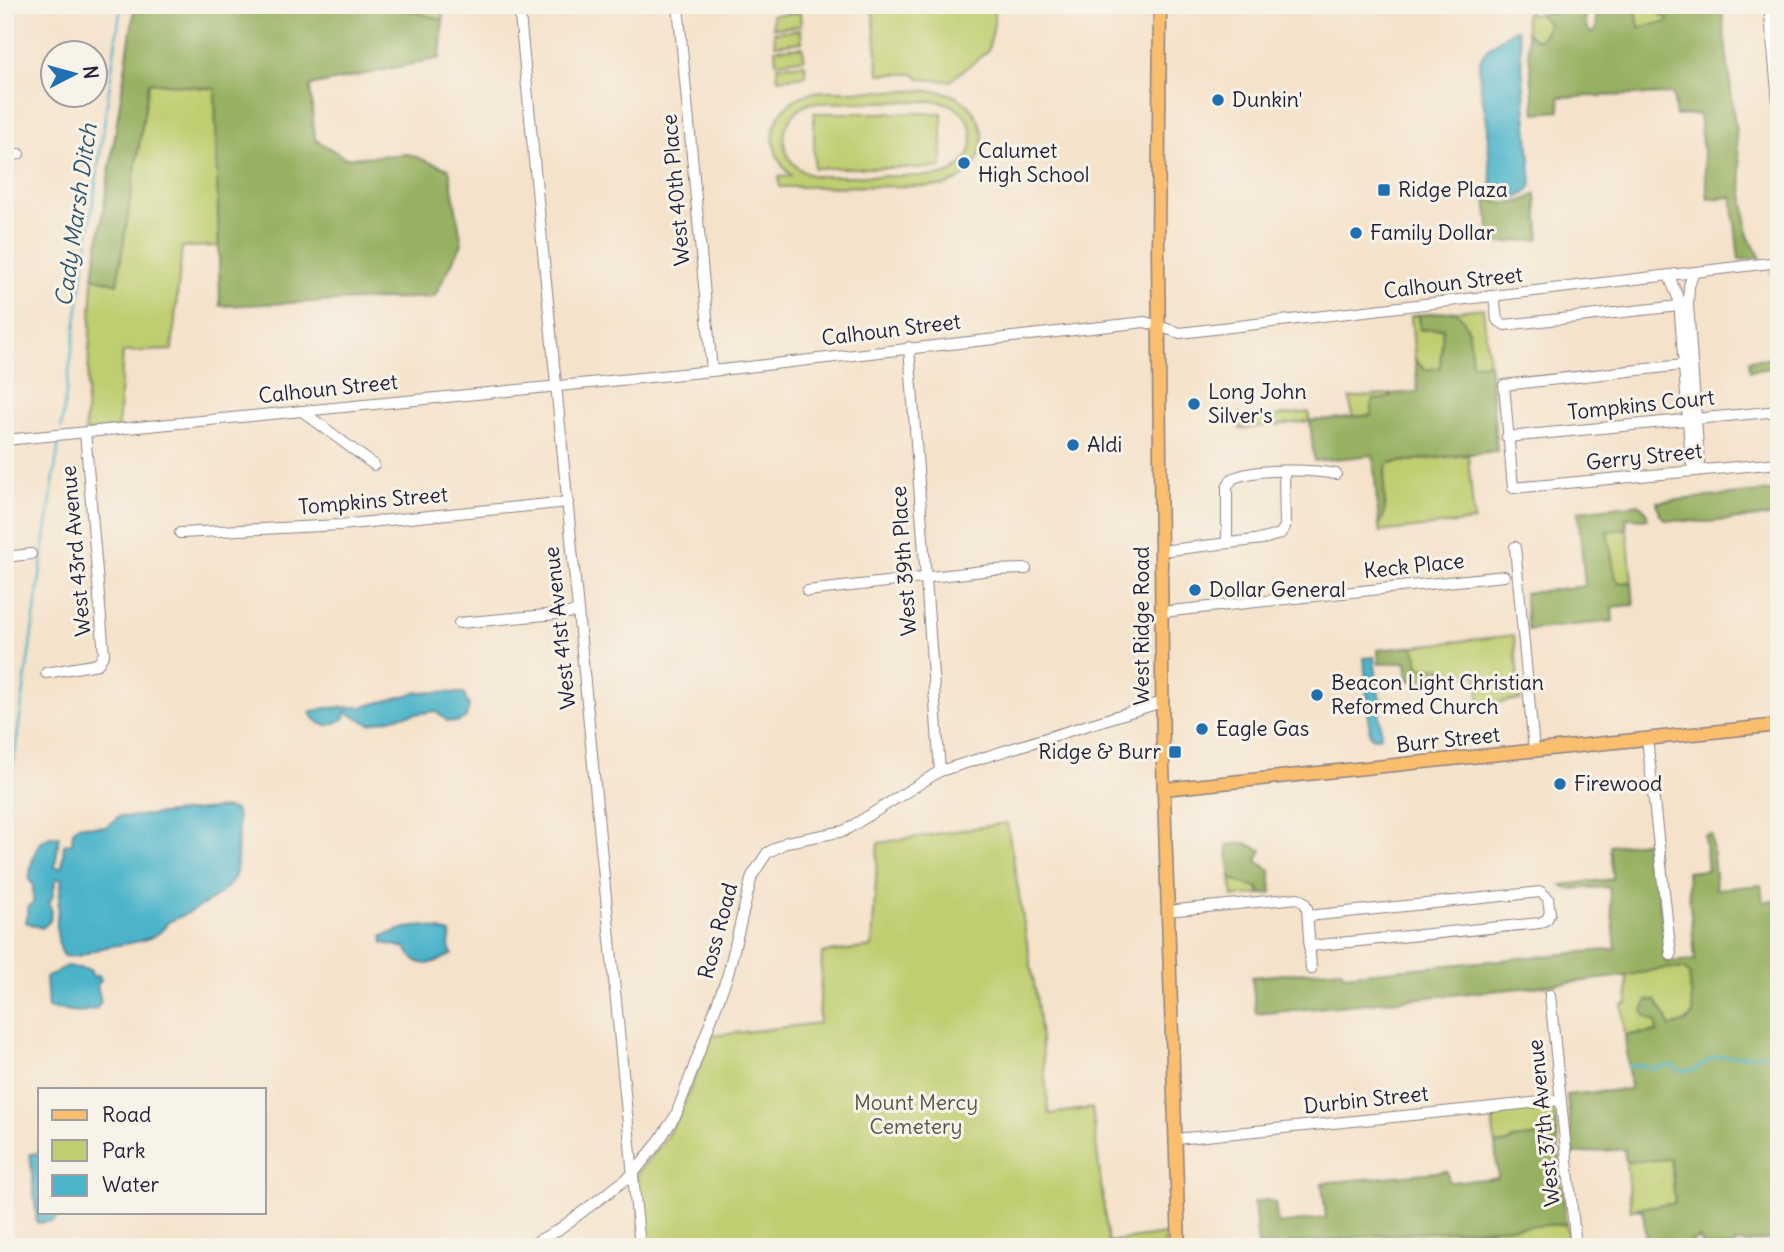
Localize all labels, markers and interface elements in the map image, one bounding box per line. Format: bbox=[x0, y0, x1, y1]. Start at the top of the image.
north arrow bbox=[38, 38, 108, 108]
text: N bbox=[78, 64, 104, 80]
place label: Dunkin' bbox=[1232, 86, 1303, 113]
marker: Dunkin' bbox=[1210, 92, 1226, 108]
street label: West 40th Place bbox=[655, 113, 696, 267]
water label: Cady Marsh Ditch bbox=[48, 121, 103, 308]
place label: Calumet High School bbox=[978, 137, 1089, 188]
marker: Calumet High School bbox=[956, 155, 972, 171]
place label: Ridge Plaza bbox=[1398, 176, 1508, 203]
marker: Ridge Plaza bbox=[1376, 182, 1392, 198]
place label: Family Dollar bbox=[1370, 219, 1495, 246]
marker: Family Dollar bbox=[1348, 225, 1364, 241]
street label: Calhoun Street bbox=[1382, 261, 1524, 304]
street label: Calhoun Street bbox=[820, 308, 962, 351]
street label: Calhoun Street bbox=[257, 368, 399, 409]
place label: Long John Silver's bbox=[1208, 378, 1307, 429]
street label: Tompkins Court bbox=[1566, 383, 1716, 426]
marker: Long John Silver's bbox=[1186, 396, 1202, 412]
place label: Aldi bbox=[1087, 431, 1122, 458]
marker: Aldi bbox=[1065, 437, 1081, 453]
street label: Gerry Street bbox=[1585, 437, 1703, 476]
street label: West 43rd Avenue bbox=[55, 464, 96, 638]
street label: Tompkins Street bbox=[297, 481, 449, 520]
street label: West 39th Place bbox=[885, 485, 922, 637]
street label: West 41st Avenue bbox=[538, 545, 581, 711]
street label: West Ridge Road bbox=[1128, 547, 1155, 705]
street label: Keck Place bbox=[1362, 547, 1466, 584]
place label: Dollar General bbox=[1209, 576, 1346, 603]
marker: Dollar General bbox=[1187, 582, 1203, 598]
place label: Beacon Light Christian Reformed Church bbox=[1331, 669, 1544, 720]
marker: Beacon Light Christian Reformed Church bbox=[1309, 687, 1325, 703]
place label: Eagle Gas bbox=[1216, 715, 1309, 742]
marker: Eagle Gas bbox=[1194, 721, 1210, 737]
street label: Burr Street bbox=[1395, 721, 1501, 758]
place label: Ridge & Burr bbox=[1038, 738, 1161, 765]
marker: Ridge & Burr bbox=[1167, 744, 1183, 760]
place label: Firewood bbox=[1574, 770, 1662, 797]
marker: Firewood bbox=[1552, 776, 1568, 792]
street label: Ross Road bbox=[692, 880, 743, 982]
street label: West 37th Avenue bbox=[1521, 1038, 1566, 1208]
street label: Durbin Street bbox=[1302, 1080, 1430, 1119]
legend bbox=[38, 1088, 266, 1214]
park label: Mount Mercy Cemetery bbox=[854, 1089, 978, 1140]
text: Road bbox=[102, 1101, 151, 1128]
text: Park bbox=[102, 1137, 145, 1164]
text: Water bbox=[102, 1171, 160, 1198]

